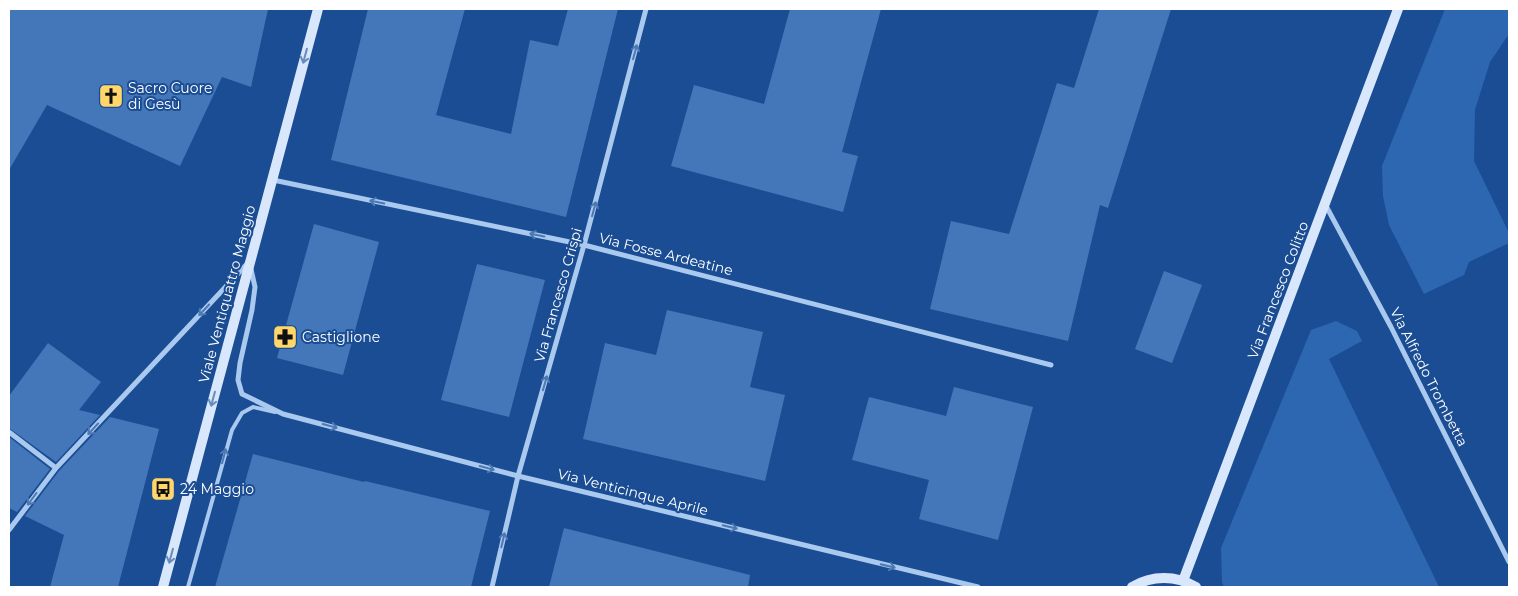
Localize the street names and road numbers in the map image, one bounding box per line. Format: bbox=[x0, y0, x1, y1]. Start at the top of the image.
street label: Viale Ventiquattro Maggio bbox=[195, 203, 259, 385]
street label: Via Francesco Colitto bbox=[1244, 219, 1313, 361]
street label: Via Francesco Crispi bbox=[530, 226, 586, 364]
street label: Via Fosse Ardeatine bbox=[597, 229, 735, 279]
street label: Via Alfredo Trombetta bbox=[1386, 304, 1472, 450]
street label: Via Venticinque Aprile bbox=[556, 465, 710, 519]

